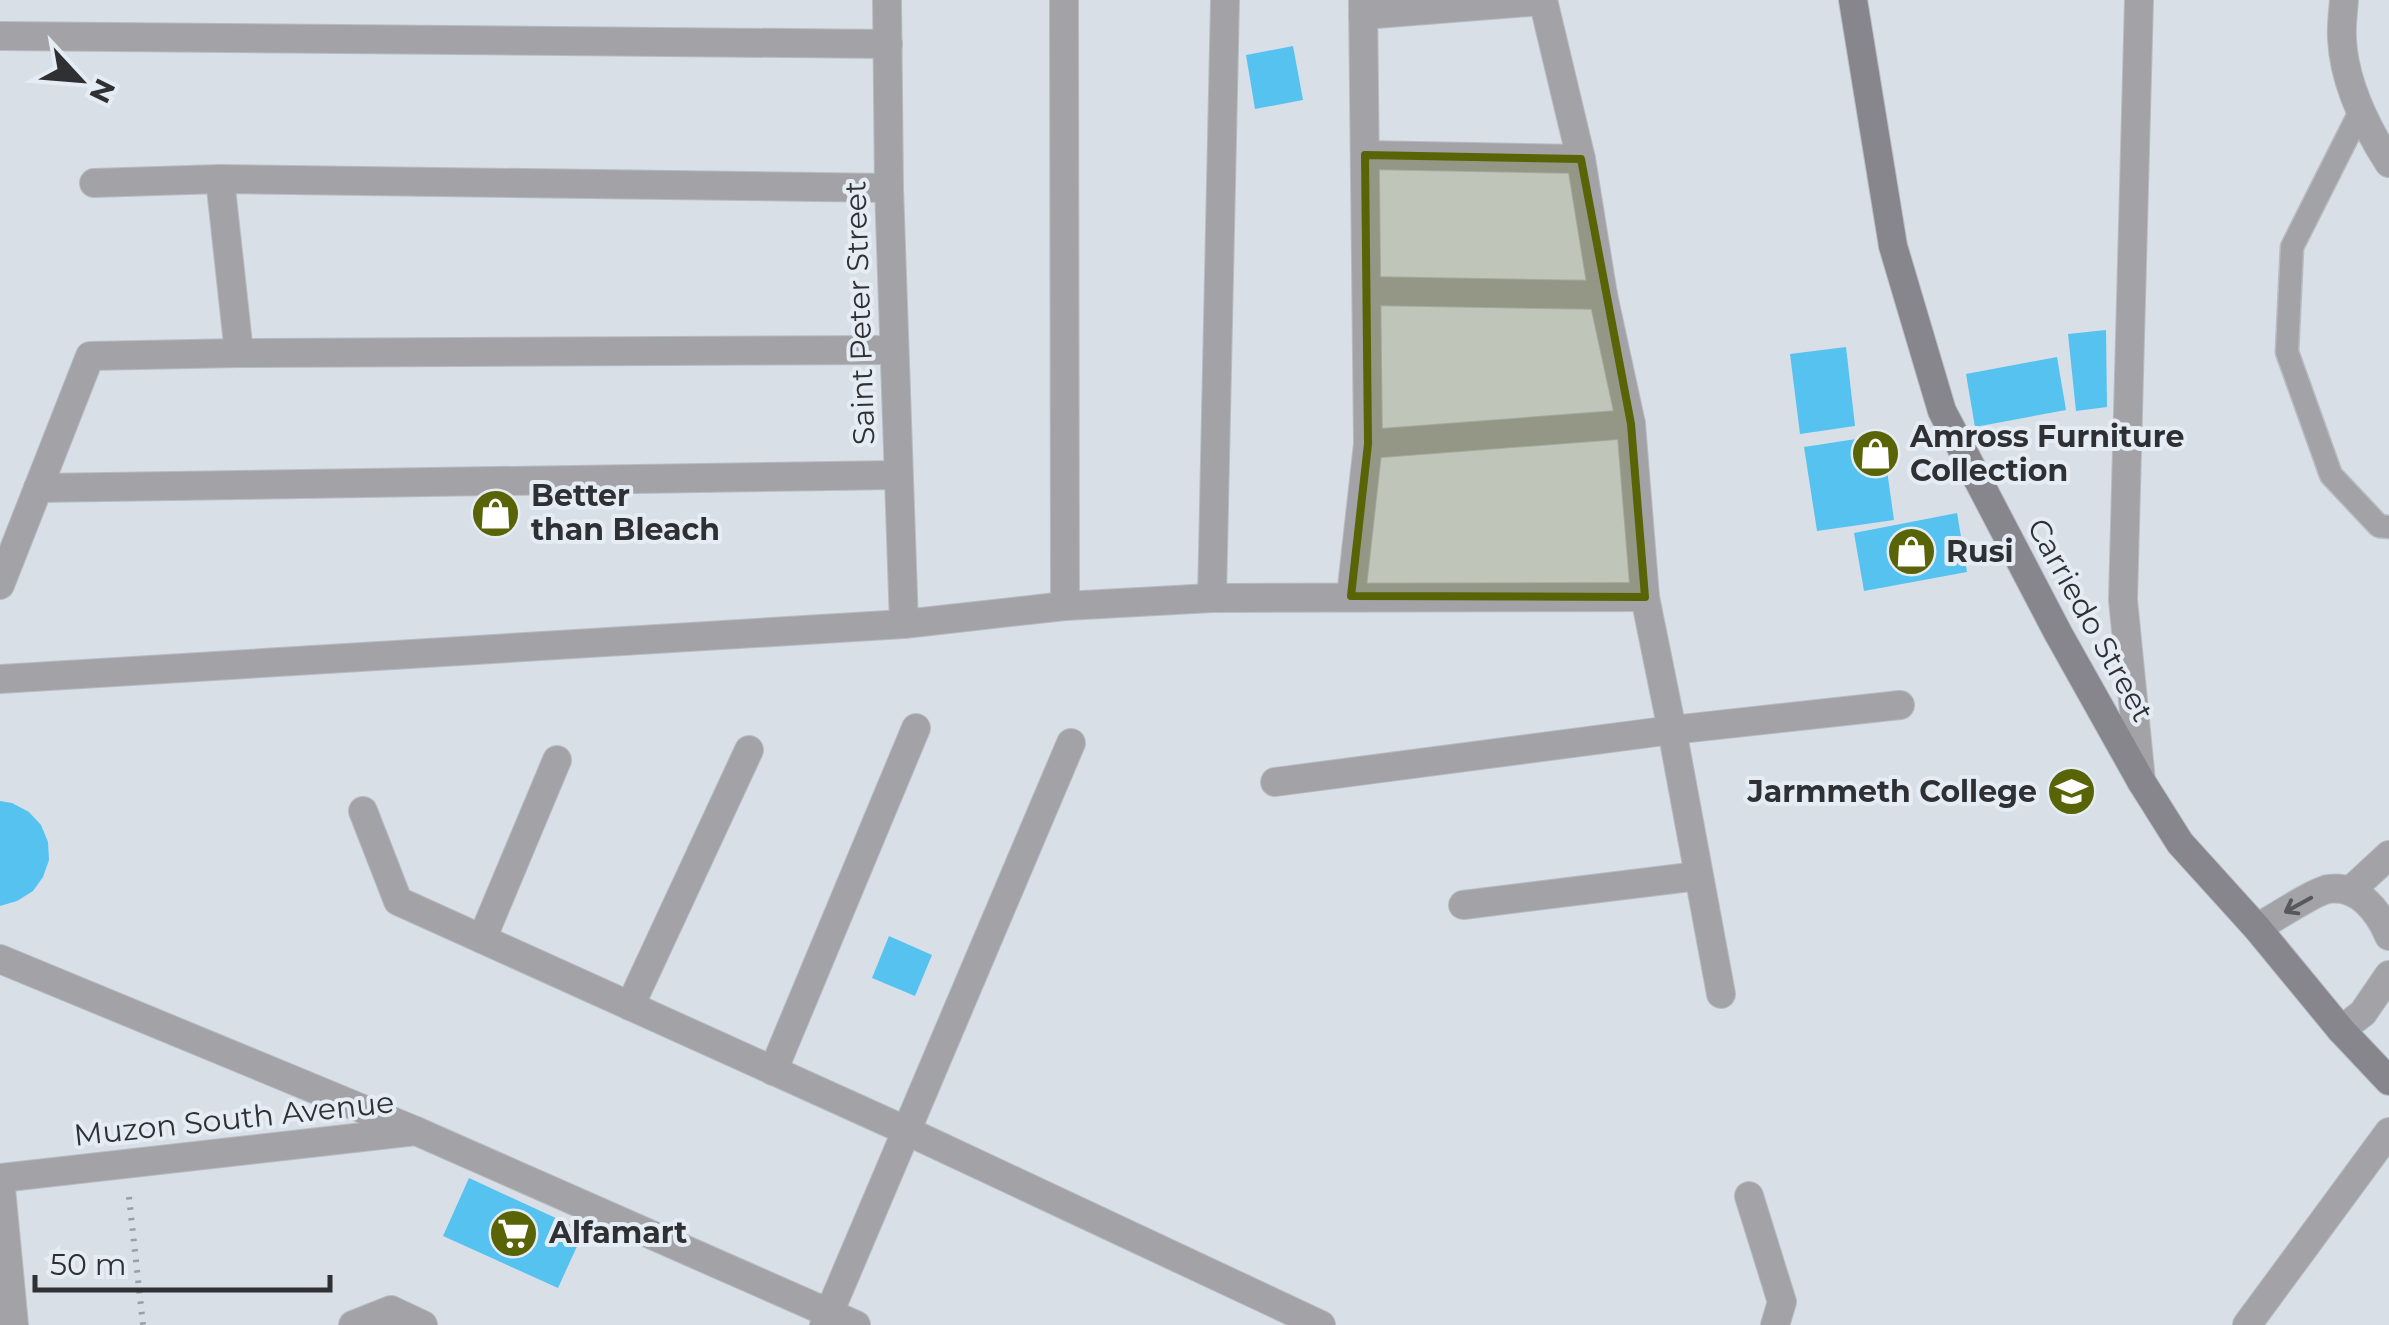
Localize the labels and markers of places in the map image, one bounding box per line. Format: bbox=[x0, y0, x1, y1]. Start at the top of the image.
place label: Amross Furniture Collection bbox=[1909, 418, 2184, 489]
shop icon: Amross Furniture Collection bbox=[1849, 428, 1901, 480]
place label: Better than Bleach bbox=[531, 477, 720, 548]
shop icon: Better than Bleach bbox=[470, 487, 522, 539]
shop icon: Rusi bbox=[1885, 526, 1937, 578]
place label: Rusi bbox=[1946, 533, 2014, 570]
school or university icon: Jarmmeth College bbox=[2046, 766, 2098, 818]
place label: Jarmmeth College bbox=[1746, 773, 2037, 810]
supermarket icon: Alfamart bbox=[488, 1207, 540, 1259]
place label: Alfamart bbox=[548, 1214, 687, 1251]

